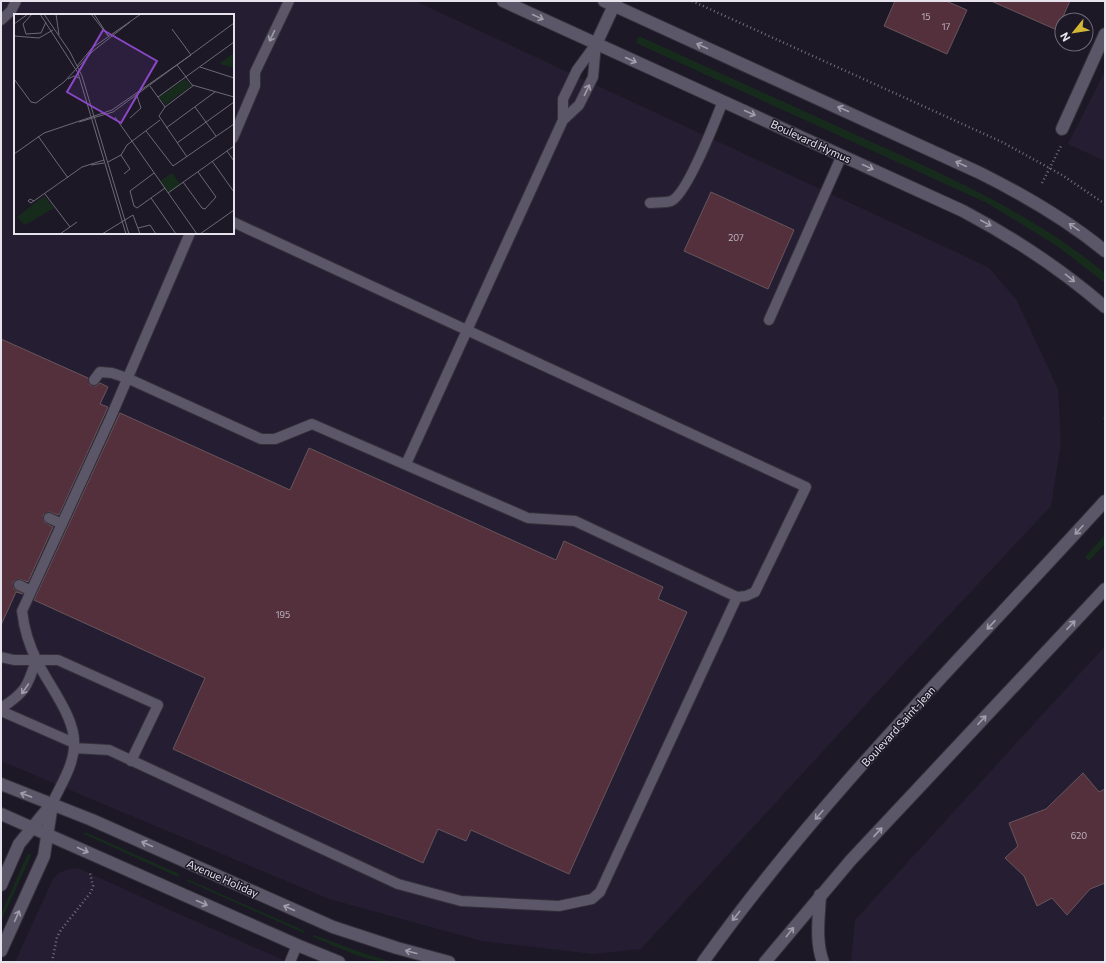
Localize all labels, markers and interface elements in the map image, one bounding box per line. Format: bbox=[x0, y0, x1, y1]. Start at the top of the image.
house number: 15 bbox=[921, 11, 931, 22]
north arrow bbox=[1054, 12, 1094, 52]
inset map bbox=[14, 14, 234, 234]
one-way arrow bbox=[532, 14, 544, 21]
house number: 17 bbox=[942, 21, 951, 32]
one-way arrow bbox=[268, 30, 275, 42]
text: N bbox=[1057, 30, 1073, 44]
one-way arrow bbox=[697, 42, 709, 49]
one-way arrow bbox=[625, 57, 637, 64]
one-way arrow bbox=[584, 84, 591, 96]
one-way arrow bbox=[837, 105, 849, 112]
one-way arrow bbox=[744, 110, 756, 117]
street label: Boulevard Hymus bbox=[769, 117, 853, 165]
one-way arrow bbox=[955, 160, 967, 167]
one-way arrow bbox=[862, 164, 874, 172]
one-way arrow bbox=[980, 220, 992, 227]
one-way arrow bbox=[1069, 223, 1080, 231]
house number: 207 bbox=[728, 232, 744, 243]
one-way arrow bbox=[1065, 274, 1076, 283]
one-way arrow bbox=[1074, 524, 1083, 535]
house number: 195 bbox=[276, 609, 290, 620]
one-way arrow bbox=[986, 620, 995, 630]
one-way arrow bbox=[1066, 620, 1075, 631]
one-way arrow bbox=[21, 683, 29, 694]
street label: Boulevard Saint-Jean bbox=[858, 683, 938, 770]
one-way arrow bbox=[977, 715, 986, 725]
one-way arrow bbox=[21, 790, 33, 798]
one-way arrow bbox=[814, 810, 823, 821]
one-way arrow bbox=[873, 827, 883, 837]
house number: 620 bbox=[1071, 830, 1087, 841]
one-way arrow bbox=[141, 840, 153, 847]
one-way arrow bbox=[76, 847, 88, 855]
street label: Avenue Holiday bbox=[185, 856, 261, 900]
one-way arrow bbox=[195, 900, 207, 907]
one-way arrow bbox=[283, 903, 295, 911]
one-way arrow bbox=[14, 910, 21, 922]
one-way arrow bbox=[732, 910, 741, 921]
one-way arrow bbox=[786, 926, 794, 937]
one-way arrow bbox=[405, 948, 418, 955]

